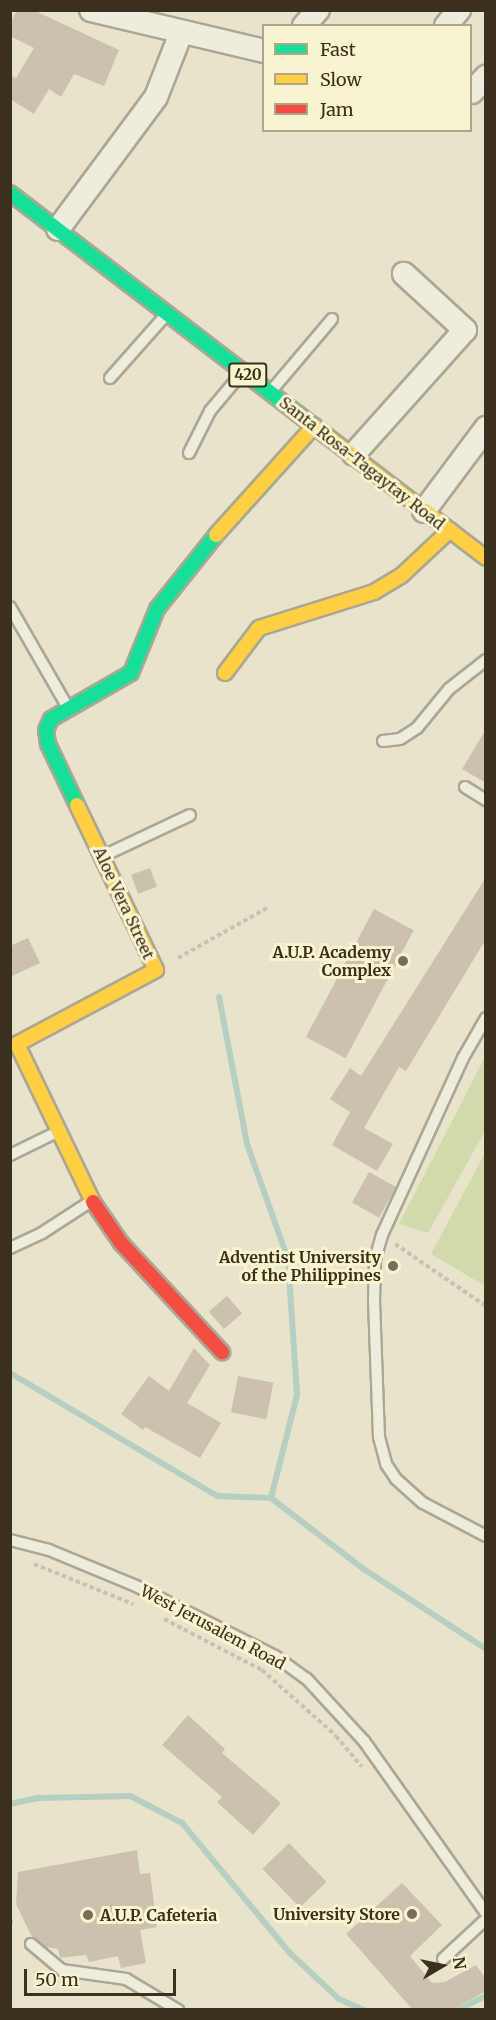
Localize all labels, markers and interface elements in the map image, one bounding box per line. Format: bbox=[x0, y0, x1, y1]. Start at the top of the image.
legend bbox=[262, 24, 472, 132]
text: Fast bbox=[320, 38, 356, 61]
text: Slow bbox=[320, 68, 362, 91]
text: Jam bbox=[320, 98, 354, 121]
road number: 420 bbox=[227, 363, 269, 387]
street label: Santa Rosa-Tagaytay Road bbox=[276, 393, 448, 533]
street label: Aloe Vera Street bbox=[90, 844, 158, 962]
place label: A.U.P. Academy Complex bbox=[273, 942, 391, 980]
marker: A.U.P. Academy Complex bbox=[396, 954, 410, 968]
place label: Adventist University of the Philippines bbox=[219, 1247, 381, 1285]
marker: Adventist University of the Philippines bbox=[386, 1259, 400, 1273]
street label: West Jerusalem Road bbox=[137, 1581, 289, 1673]
place label: University Store bbox=[273, 1904, 400, 1924]
place label: A.U.P. Cafeteria bbox=[100, 1905, 217, 1925]
marker: University Store bbox=[405, 1907, 419, 1921]
marker: A.U.P. Cafeteria bbox=[81, 1908, 95, 1922]
north arrow bbox=[412, 1936, 472, 1996]
text: N bbox=[449, 1955, 471, 1971]
scale bar bbox=[27, 1957, 178, 1995]
text: 50 m bbox=[35, 1968, 79, 1991]

